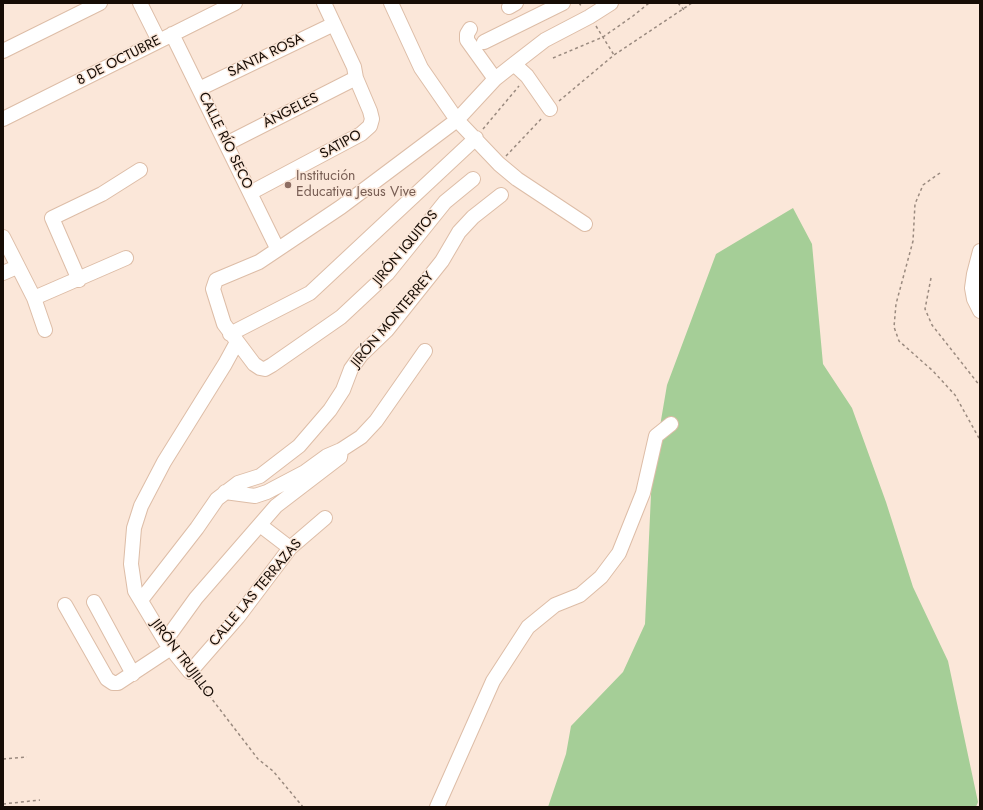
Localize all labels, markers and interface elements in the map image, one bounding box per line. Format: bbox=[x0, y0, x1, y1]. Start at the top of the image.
street label: SANTA ROSA bbox=[225, 30, 307, 82]
street label: 8 DE OCTUBRE bbox=[74, 33, 164, 89]
street label: CALLE RÍO SECO bbox=[194, 90, 256, 192]
street label: ÁNGELES bbox=[260, 90, 322, 132]
street label: SATIPO bbox=[317, 127, 365, 163]
place label: Institución Educativa Jesus Vive bbox=[296, 169, 416, 202]
marker: Institución Educativa Jesus Vive bbox=[283, 180, 293, 190]
street label: JIRÓN IQUITOS bbox=[370, 207, 442, 289]
street label: JIRÓN MONTERREY bbox=[348, 269, 438, 371]
street label: CALLE LAS TERRAZAS bbox=[206, 536, 306, 650]
street label: JIRÓN TRUJILLO bbox=[147, 616, 217, 702]

